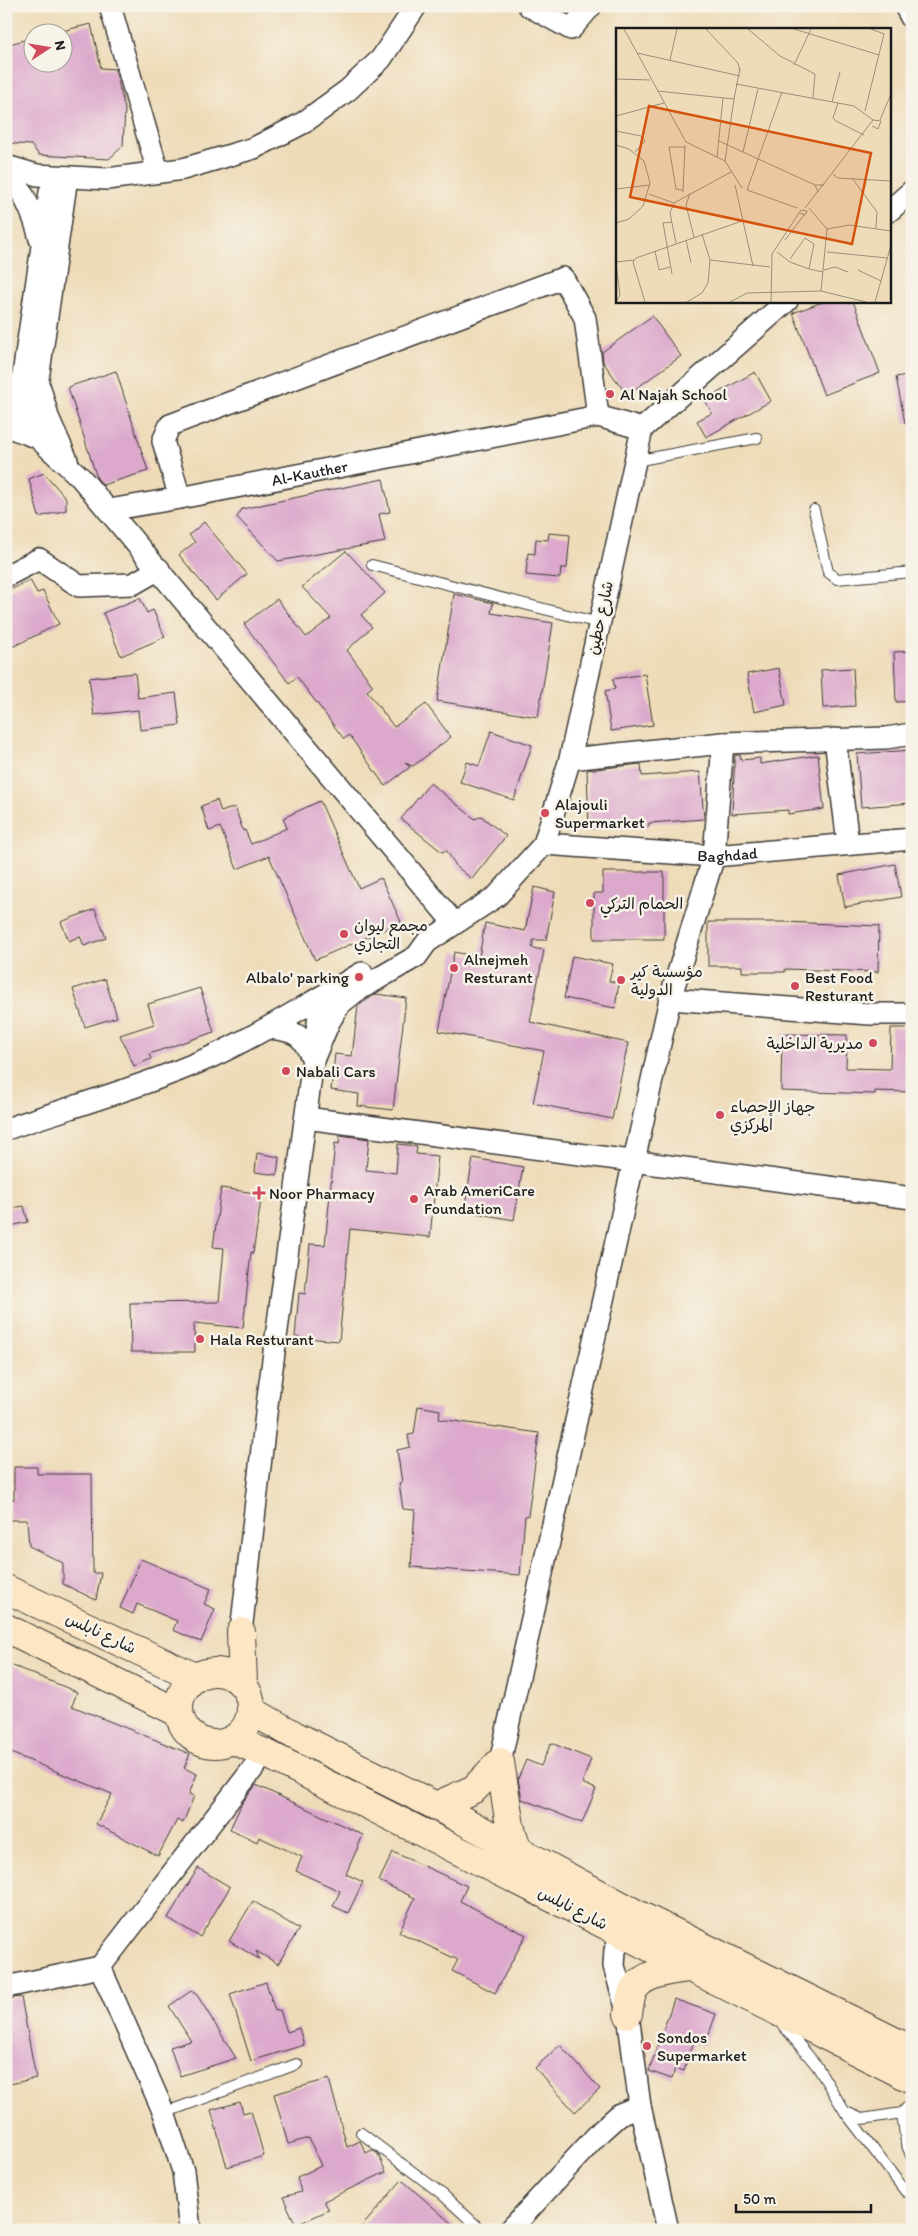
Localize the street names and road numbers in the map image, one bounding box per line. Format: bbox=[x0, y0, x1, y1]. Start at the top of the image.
street label: Al-Kauther bbox=[270, 456, 350, 489]
street label: شارع حطين bbox=[583, 579, 619, 657]
street label: Baghdad bbox=[697, 843, 759, 866]
street label: شارع نابلس bbox=[62, 1608, 139, 1659]
street label: شارع نابلس bbox=[534, 1882, 611, 1935]

